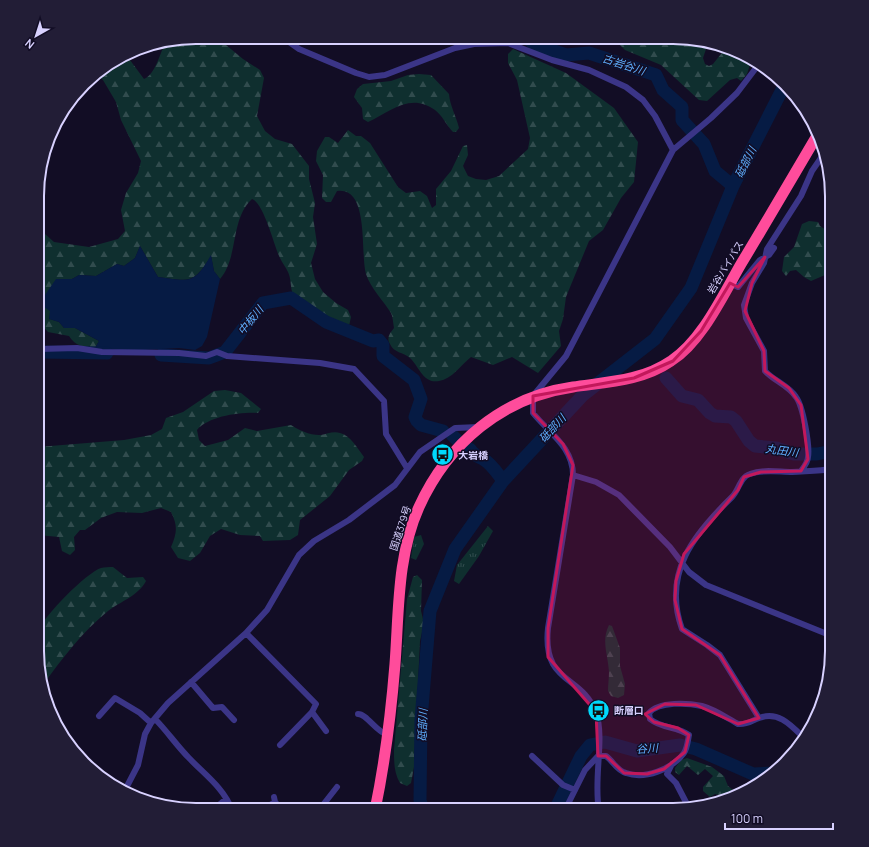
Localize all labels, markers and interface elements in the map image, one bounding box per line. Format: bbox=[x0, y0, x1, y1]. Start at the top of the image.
north arrow bbox=[16, 16, 56, 56]
text: N bbox=[22, 36, 37, 52]
water label: 古岩谷川 bbox=[601, 50, 648, 78]
water label: 砥部川 bbox=[731, 143, 760, 180]
street label: 岩谷バイパス bbox=[704, 238, 746, 296]
water label: 中板川 bbox=[234, 302, 267, 338]
water label: 砥部川 bbox=[535, 410, 569, 445]
water label: 丸田川 bbox=[765, 440, 800, 460]
bus stop icon: 大岩橋 bbox=[429, 442, 455, 468]
place label: 大岩橋 bbox=[458, 448, 488, 462]
street label: 国道379号 bbox=[386, 504, 414, 552]
bus stop icon: 断層口 bbox=[585, 697, 611, 723]
place label: 断層口 bbox=[614, 703, 644, 717]
water label: 砥部川 bbox=[414, 707, 430, 742]
water label: 谷川 bbox=[636, 740, 659, 756]
scale bar bbox=[725, 805, 833, 831]
text: 100 m bbox=[731, 810, 763, 827]

